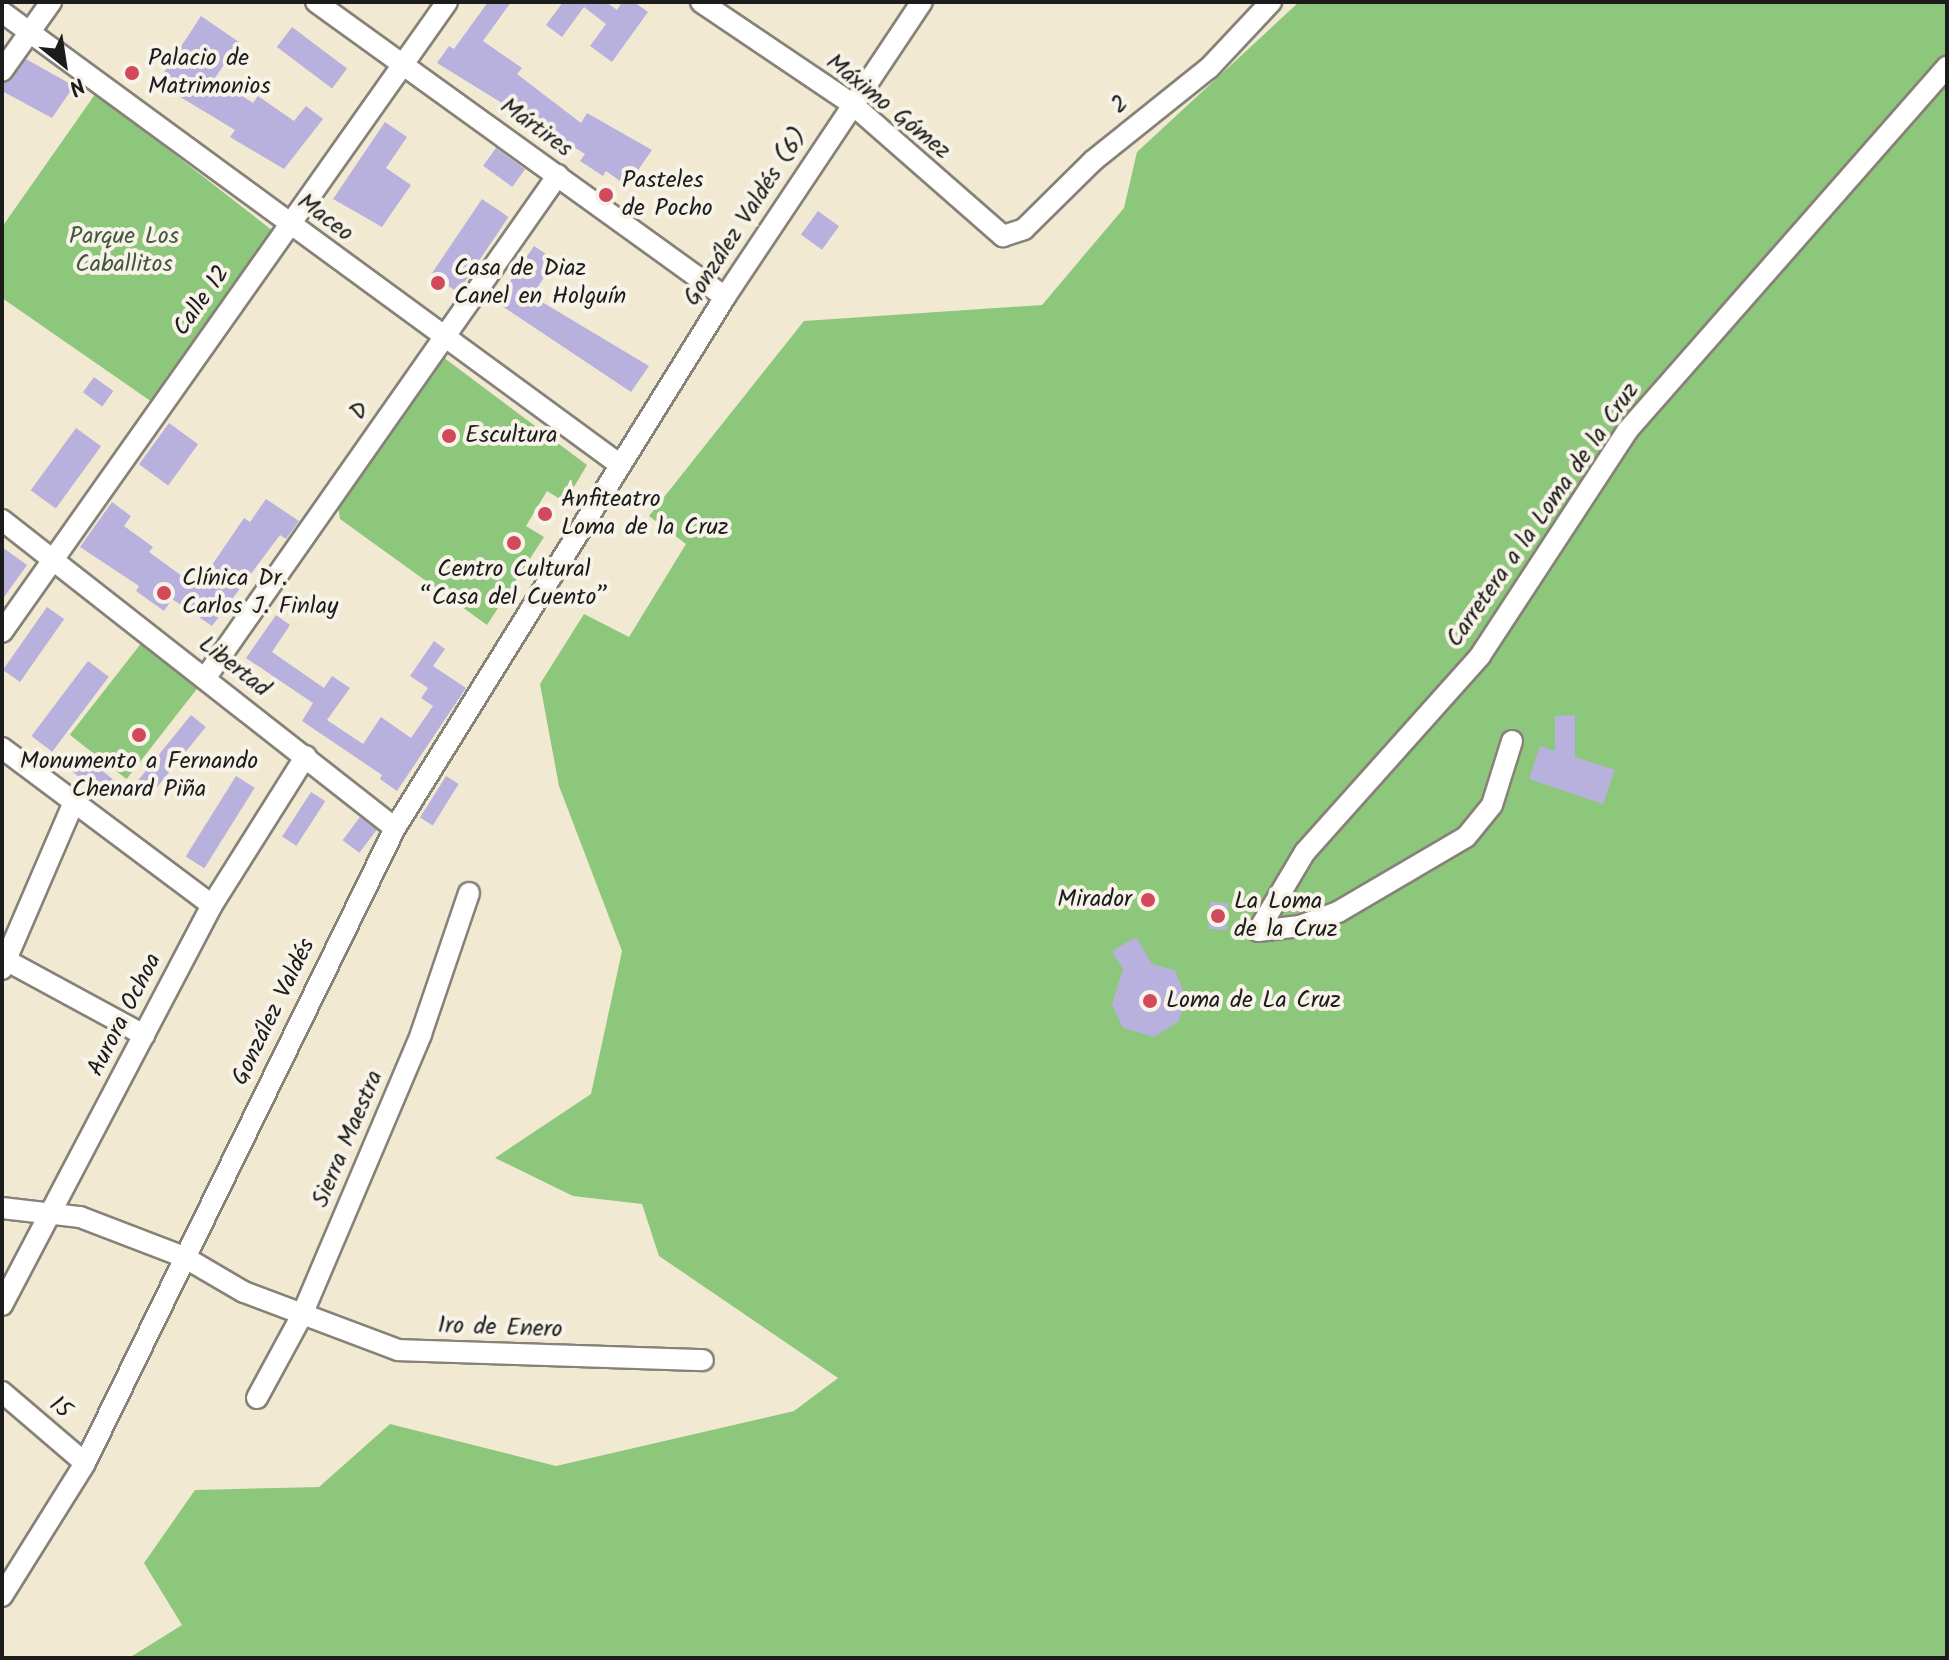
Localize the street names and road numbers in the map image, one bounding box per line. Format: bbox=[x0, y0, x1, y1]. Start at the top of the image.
street label: Máximo Gómez bbox=[820, 48, 956, 166]
street label: 2 bbox=[1106, 89, 1134, 121]
street label: Mártires bbox=[494, 92, 578, 164]
street label: González Valdés (6) bbox=[678, 123, 814, 311]
street label: Maceo bbox=[291, 188, 359, 248]
street label: Calle 12 bbox=[167, 260, 237, 342]
street label: Carretera a la Loma de la Cruz bbox=[1440, 377, 1646, 653]
street label: D bbox=[344, 396, 376, 426]
street label: Libertad bbox=[193, 630, 275, 704]
street label: González Valdés bbox=[226, 934, 322, 1090]
street label: Aurora Ochoa bbox=[82, 949, 168, 1081]
street label: Sierra Maestra bbox=[306, 1066, 390, 1212]
street label: 1ro de Enero bbox=[437, 1311, 563, 1345]
street label: 15 bbox=[43, 1390, 77, 1426]

